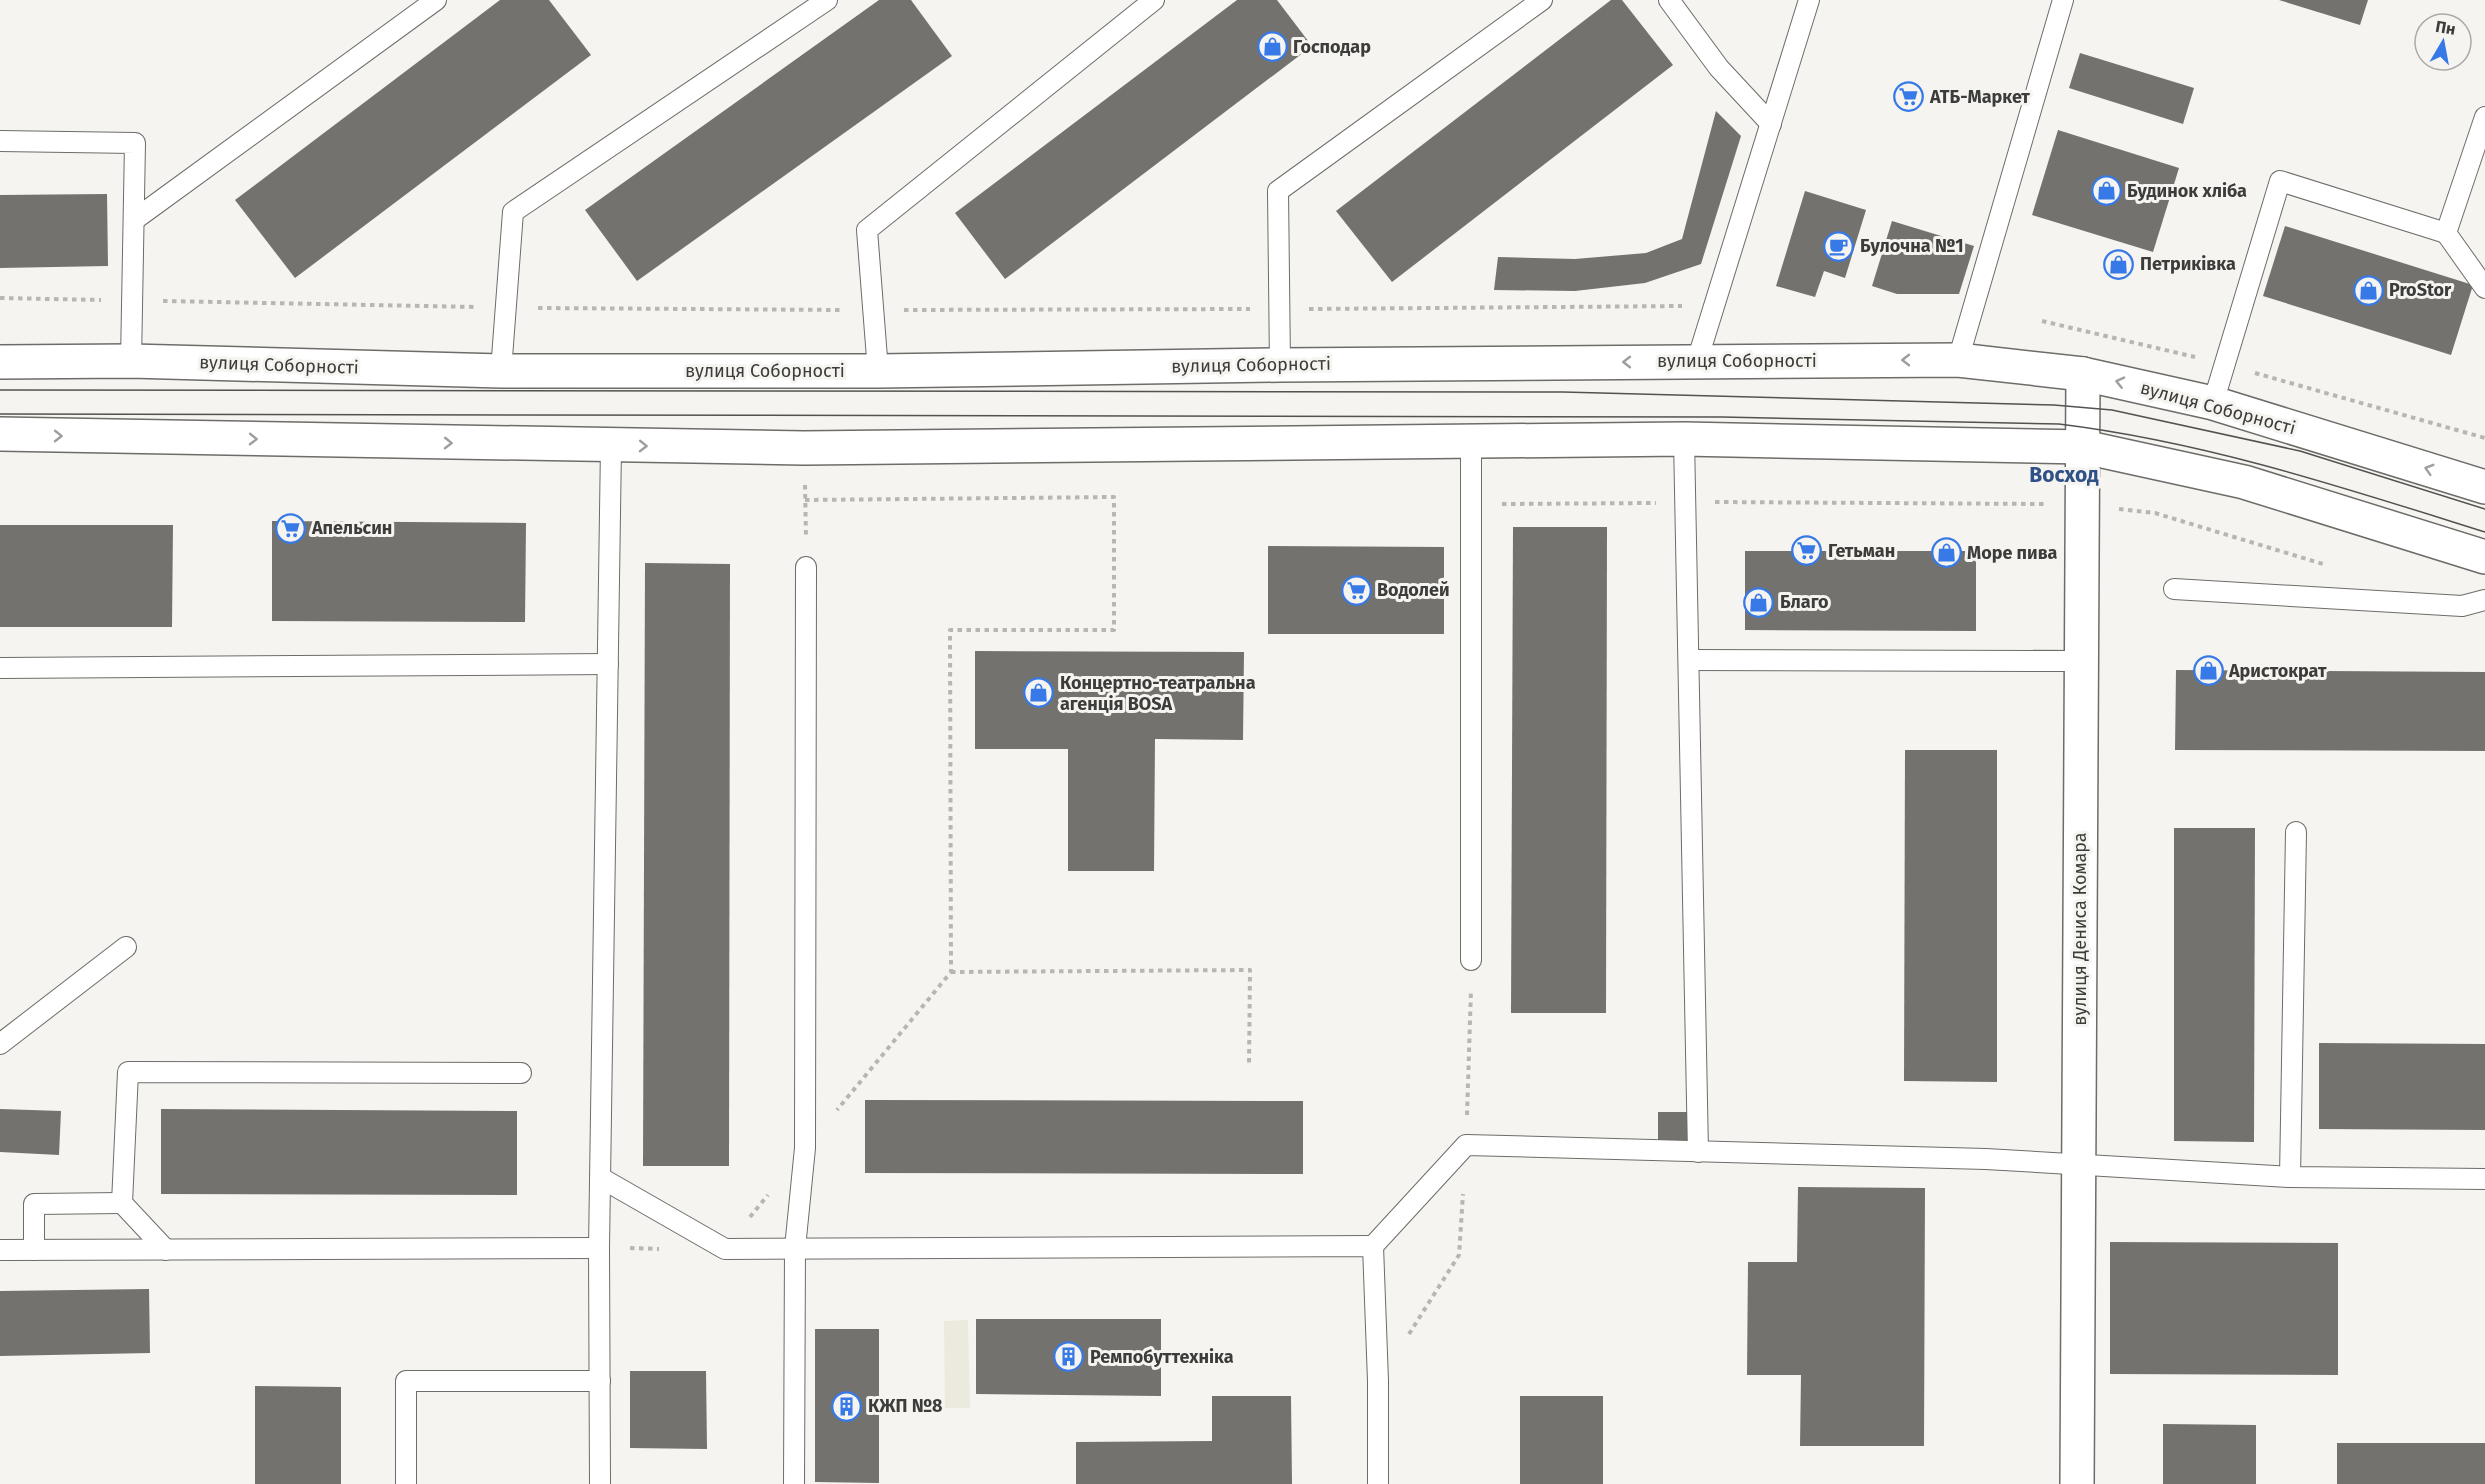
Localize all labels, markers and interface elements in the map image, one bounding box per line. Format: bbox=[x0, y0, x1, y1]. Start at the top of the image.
north arrow bbox=[2413, 12, 2473, 72]
text: Пн bbox=[2434, 17, 2457, 39]
shop icon: Господар bbox=[1256, 31, 1288, 63]
place label: Господар bbox=[1293, 36, 1371, 58]
supermarket icon: АТБ-Маркет bbox=[1893, 81, 1925, 113]
place label: АТБ-Маркет bbox=[1929, 86, 2030, 108]
shop icon: Будинок хліба bbox=[2090, 175, 2122, 207]
place label: Будинок хліба bbox=[2127, 180, 2247, 202]
cafe icon: Булочна №1 bbox=[1823, 230, 1855, 262]
place label: Булочна №1 bbox=[1860, 235, 1964, 257]
shop icon: Петриківка bbox=[2103, 248, 2135, 280]
place label: Петриківка bbox=[2140, 253, 2236, 275]
shop icon: ProStor bbox=[2352, 274, 2384, 306]
place label: ProStor bbox=[2389, 279, 2452, 301]
street label: вулиця Соборності bbox=[1657, 350, 1817, 372]
street label: вулиця Соборності bbox=[199, 351, 359, 379]
street label: вулиця Соборності bbox=[1171, 353, 1331, 377]
one-way arrow bbox=[1902, 354, 1911, 366]
one-way arrow bbox=[1623, 356, 1632, 368]
street label: вулиця Соборності bbox=[685, 360, 845, 382]
one-way arrow bbox=[2116, 376, 2126, 389]
street label: вулиця Соборності bbox=[2138, 377, 2298, 439]
one-way arrow bbox=[54, 429, 63, 442]
one-way arrow bbox=[249, 433, 258, 445]
one-way arrow bbox=[444, 436, 453, 449]
one-way arrow bbox=[639, 440, 648, 452]
district label: Восход bbox=[2029, 462, 2099, 488]
one-way arrow bbox=[2424, 464, 2435, 477]
supermarket icon: Апельсин bbox=[275, 512, 307, 544]
place label: Апельсин bbox=[311, 517, 392, 539]
supermarket icon: Гетьман bbox=[1791, 535, 1823, 567]
shop icon: Море пива bbox=[1930, 537, 1962, 569]
place label: Гетьман bbox=[1828, 540, 1895, 562]
place label: Море пива bbox=[1967, 542, 2058, 564]
supermarket icon: Водолей bbox=[1340, 574, 1372, 606]
place label: Водолей bbox=[1377, 579, 1450, 601]
shop icon: Благо bbox=[1743, 586, 1775, 618]
place label: Благо bbox=[1780, 591, 1829, 613]
shop icon: Аристократ bbox=[2192, 655, 2224, 687]
place label: Аристократ bbox=[2228, 660, 2327, 682]
place label: Концертно-театральна агенція BOSA bbox=[1060, 672, 1256, 715]
shop icon: Концертно-театральна агенція BOSA bbox=[1023, 677, 1055, 709]
street label: вулиця Дениса Комара bbox=[2069, 832, 2091, 1026]
building icon: Ремпобуттехніка bbox=[1053, 1341, 1085, 1373]
place label: Ремпобуттехніка bbox=[1090, 1346, 1234, 1368]
building icon: КЖП №8 bbox=[831, 1390, 863, 1422]
place label: КЖП №8 bbox=[868, 1395, 943, 1417]

